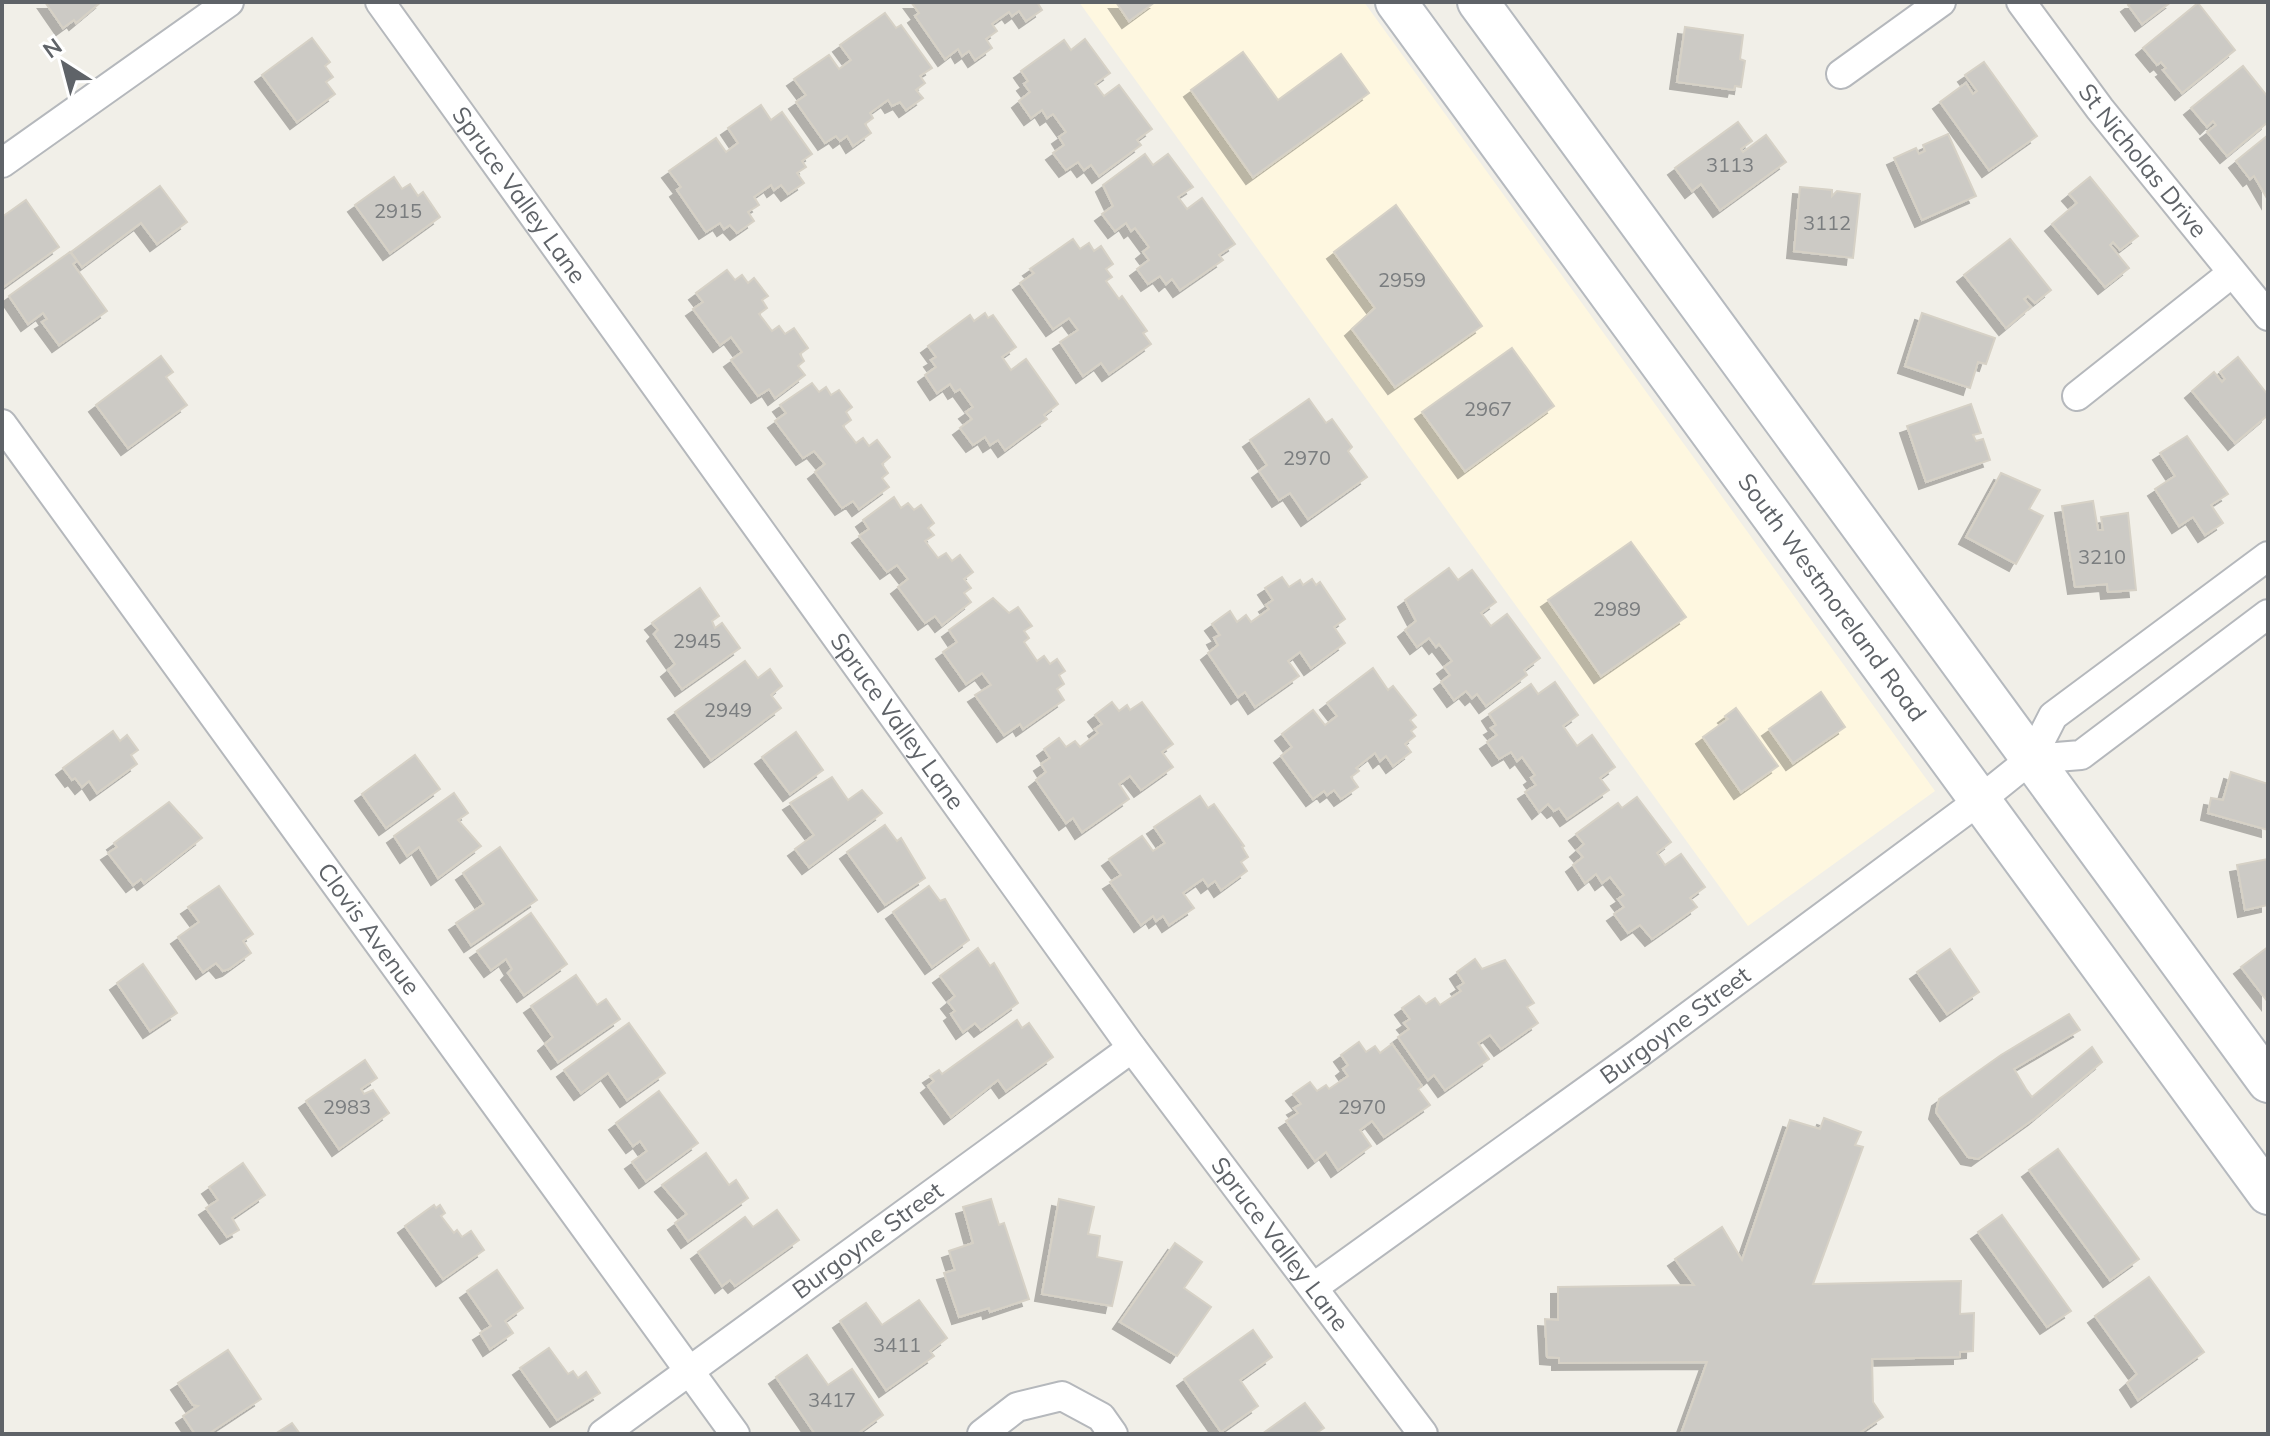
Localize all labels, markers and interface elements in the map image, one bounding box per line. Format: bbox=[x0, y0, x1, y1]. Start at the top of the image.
north arrow bbox=[24, 24, 104, 104]
text: N bbox=[37, 32, 67, 64]
street label: St Nicholas Drive bbox=[2072, 77, 2214, 243]
street label: Spruce Valley Lane bbox=[446, 100, 593, 289]
house number: 3113 bbox=[1706, 152, 1754, 177]
house number: 2915 bbox=[374, 198, 422, 223]
house number: 3112 bbox=[1803, 210, 1851, 235]
house number: 2959 bbox=[1378, 267, 1426, 292]
house number: 2967 bbox=[1464, 396, 1512, 421]
house number: 2970 bbox=[1283, 445, 1331, 470]
street label: South Westmoreland Road bbox=[1732, 467, 1933, 727]
house number: 3210 bbox=[2078, 544, 2126, 569]
house number: 2989 bbox=[1593, 596, 1641, 621]
street label: Spruce Valley Lane bbox=[824, 627, 972, 815]
house number: 2945 bbox=[673, 628, 721, 653]
house number: 2949 bbox=[704, 697, 752, 722]
street label: Clovis Avenue bbox=[311, 857, 427, 1000]
street label: Burgoyne Street bbox=[1594, 960, 1756, 1090]
house number: 2983 bbox=[323, 1094, 371, 1119]
house number: 2970 bbox=[1338, 1094, 1386, 1119]
street label: Spruce Valley Lane bbox=[1205, 1150, 1356, 1337]
street label: Burgoyne Street bbox=[786, 1175, 949, 1305]
house number: 3411 bbox=[873, 1332, 921, 1357]
house number: 3417 bbox=[808, 1387, 856, 1412]

